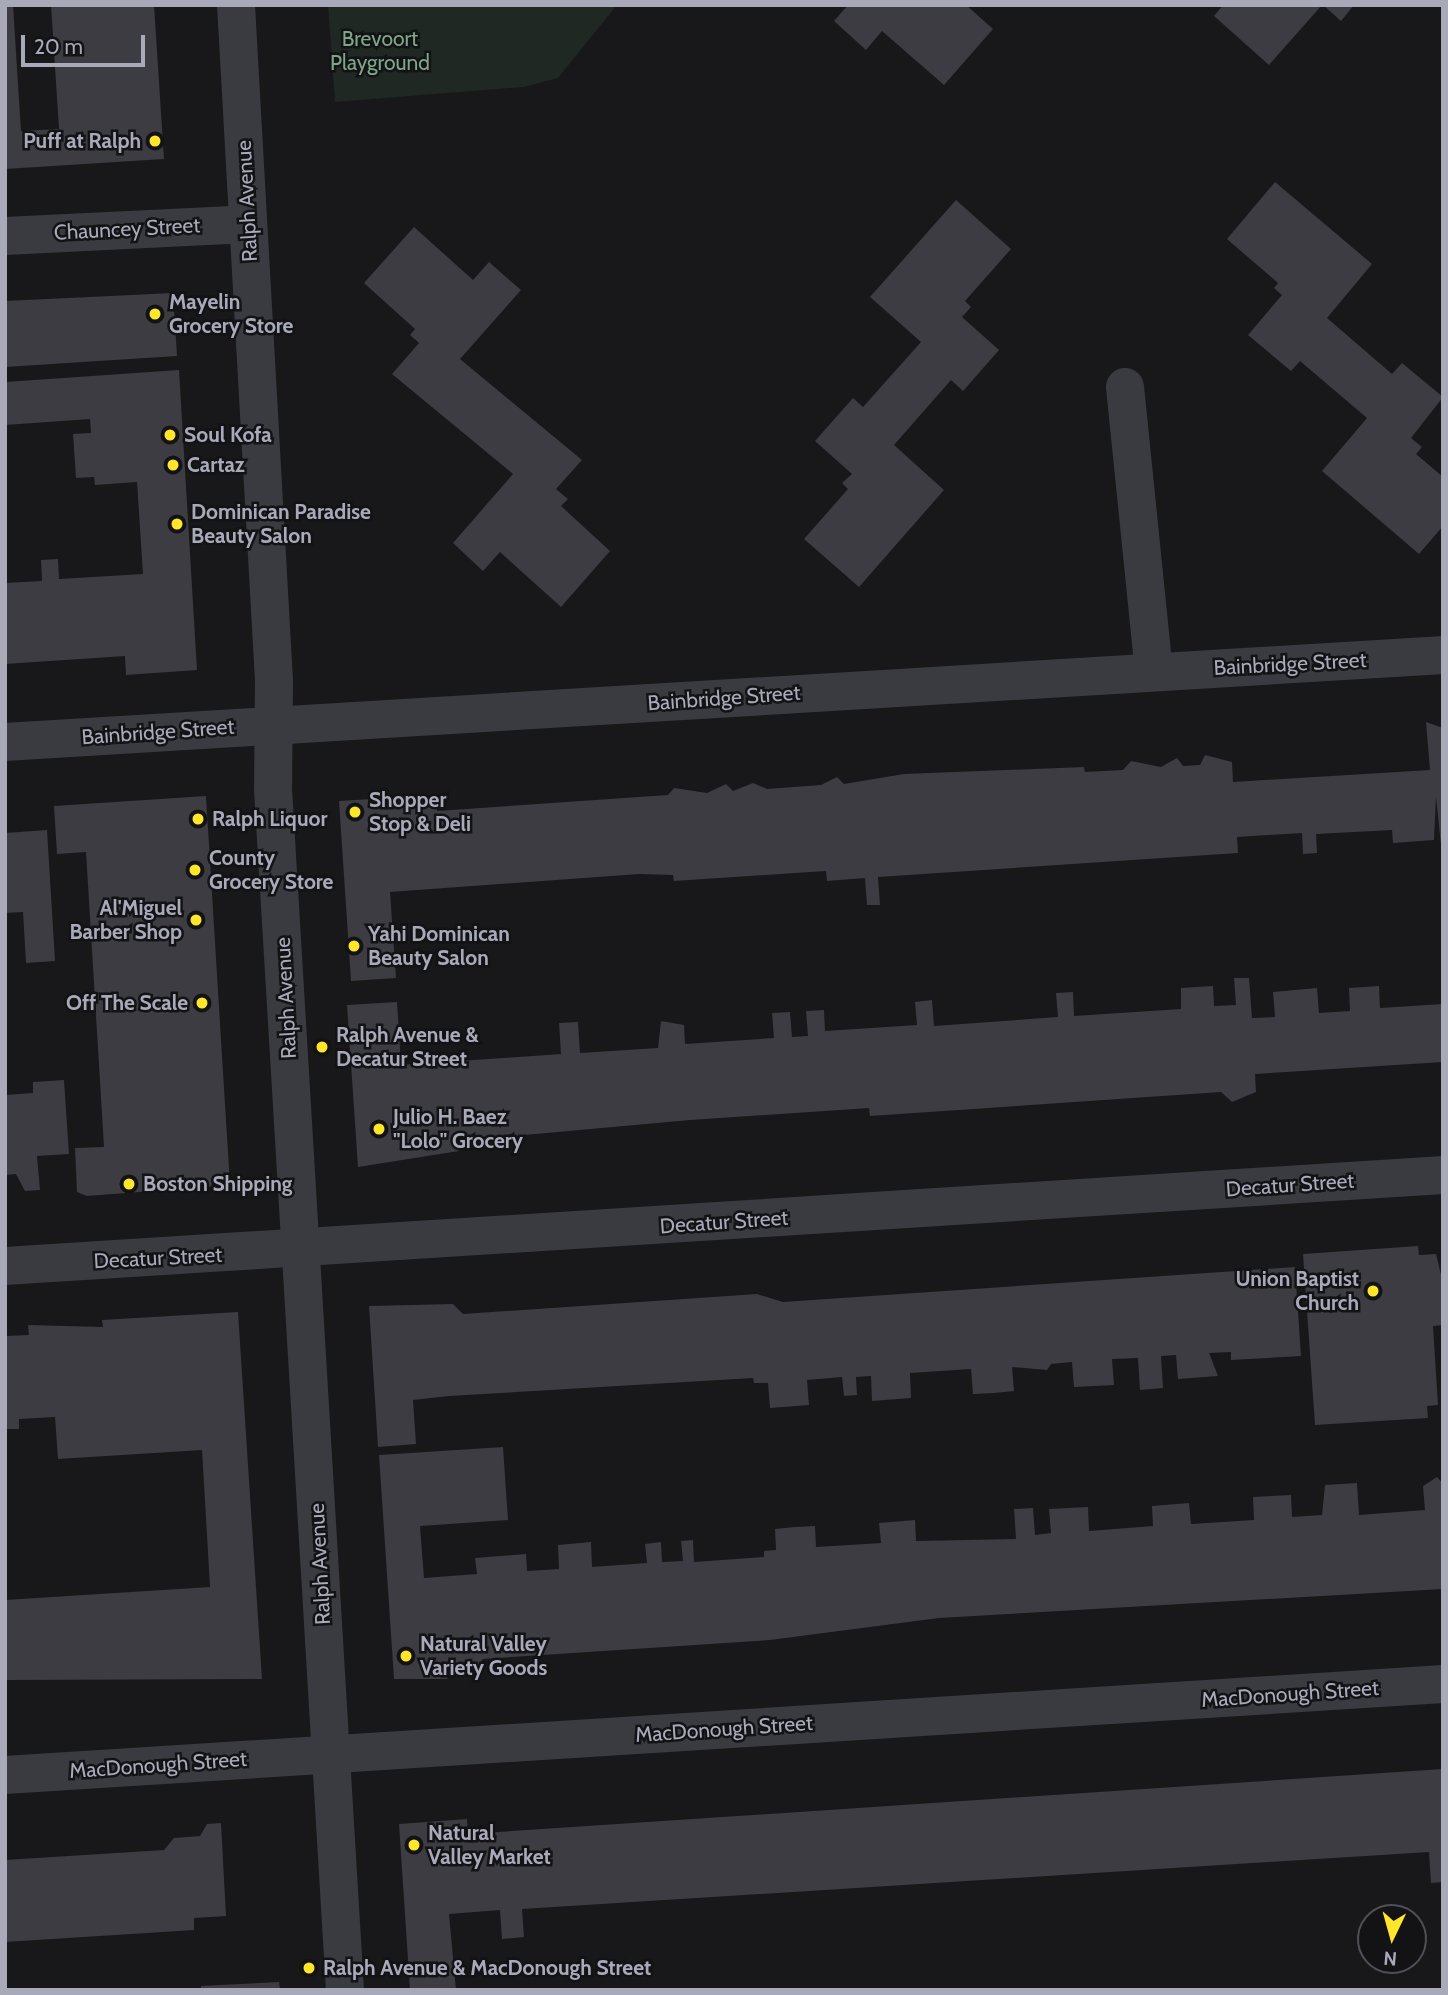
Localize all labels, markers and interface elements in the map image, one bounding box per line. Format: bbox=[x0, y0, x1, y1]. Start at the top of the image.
scale bar bbox=[24, 21, 149, 65]
park label: Brevoort Playground bbox=[330, 26, 430, 76]
text: 20 m bbox=[34, 34, 83, 59]
place label: Puff at Ralph bbox=[23, 128, 141, 154]
marker: Puff at Ralph bbox=[147, 133, 163, 149]
street label: Ralph Avenue bbox=[231, 139, 263, 263]
street label: Chauncey Street bbox=[53, 213, 201, 245]
place label: Mayelin Grocery Store bbox=[169, 289, 293, 339]
marker: Mayelin Grocery Store bbox=[147, 306, 163, 322]
place label: Soul Kofa bbox=[184, 422, 272, 448]
marker: Soul Kofa bbox=[162, 427, 178, 443]
place label: Cartaz bbox=[187, 452, 245, 478]
marker: Cartaz bbox=[165, 457, 181, 473]
place label: Dominican Paradise Beauty Salon bbox=[191, 499, 371, 549]
marker: Dominican Paradise Beauty Salon bbox=[169, 516, 185, 532]
street label: Bainbridge Street bbox=[1213, 647, 1367, 681]
street label: Bainbridge Street bbox=[647, 680, 801, 716]
street label: Bainbridge Street bbox=[81, 714, 235, 750]
place label: Shopper Stop & Deli bbox=[369, 787, 471, 837]
marker: Shopper Stop & Deli bbox=[347, 804, 363, 820]
place label: Ralph Liquor bbox=[212, 806, 327, 832]
marker: Ralph Liquor bbox=[190, 811, 206, 827]
place label: County Grocery Store bbox=[209, 845, 333, 895]
marker: County Grocery Store bbox=[187, 862, 203, 878]
place label: Al'Miguel Barber Shop bbox=[69, 895, 182, 945]
marker: Al'Miguel Barber Shop bbox=[188, 912, 204, 928]
place label: Yahi Dominican Beauty Salon bbox=[368, 921, 510, 971]
street label: Ralph Avenue bbox=[270, 936, 302, 1060]
marker: Yahi Dominican Beauty Salon bbox=[346, 938, 362, 954]
place label: Off The Scale bbox=[66, 990, 188, 1016]
marker: Off The Scale bbox=[194, 995, 210, 1011]
place label: Ralph Avenue & Decatur Street bbox=[336, 1022, 479, 1072]
marker: Ralph Avenue & Decatur Street bbox=[314, 1039, 330, 1055]
place label: Julio H. Baez "Lolo" Grocery bbox=[393, 1104, 523, 1154]
marker: Julio H. Baez "Lolo" Grocery bbox=[371, 1121, 387, 1137]
street label: Decatur Street bbox=[1225, 1168, 1355, 1202]
place label: Boston Shipping bbox=[143, 1171, 292, 1197]
marker: Boston Shipping bbox=[121, 1176, 137, 1192]
street label: Decatur Street bbox=[659, 1205, 789, 1239]
street label: Decatur Street bbox=[93, 1242, 223, 1274]
place label: Union Baptist Church bbox=[1235, 1266, 1359, 1316]
marker: Union Baptist Church bbox=[1365, 1283, 1381, 1299]
street label: Ralph Avenue bbox=[304, 1502, 336, 1626]
place label: Natural Valley Variety Goods bbox=[420, 1631, 547, 1681]
marker: Natural Valley Variety Goods bbox=[398, 1648, 414, 1664]
street label: MacDonough Street bbox=[1200, 1675, 1380, 1713]
street label: MacDonough Street bbox=[634, 1710, 814, 1748]
street label: MacDonough Street bbox=[68, 1746, 248, 1784]
place label: Natural Valley Market bbox=[428, 1820, 551, 1870]
marker: Natural Valley Market bbox=[406, 1837, 422, 1853]
north arrow bbox=[1357, 1904, 1427, 1974]
text: N bbox=[1383, 1946, 1398, 1970]
place label: Ralph Avenue & MacDonough Street bbox=[323, 1955, 651, 1981]
marker: Ralph Avenue & MacDonough Street bbox=[301, 1960, 317, 1976]

